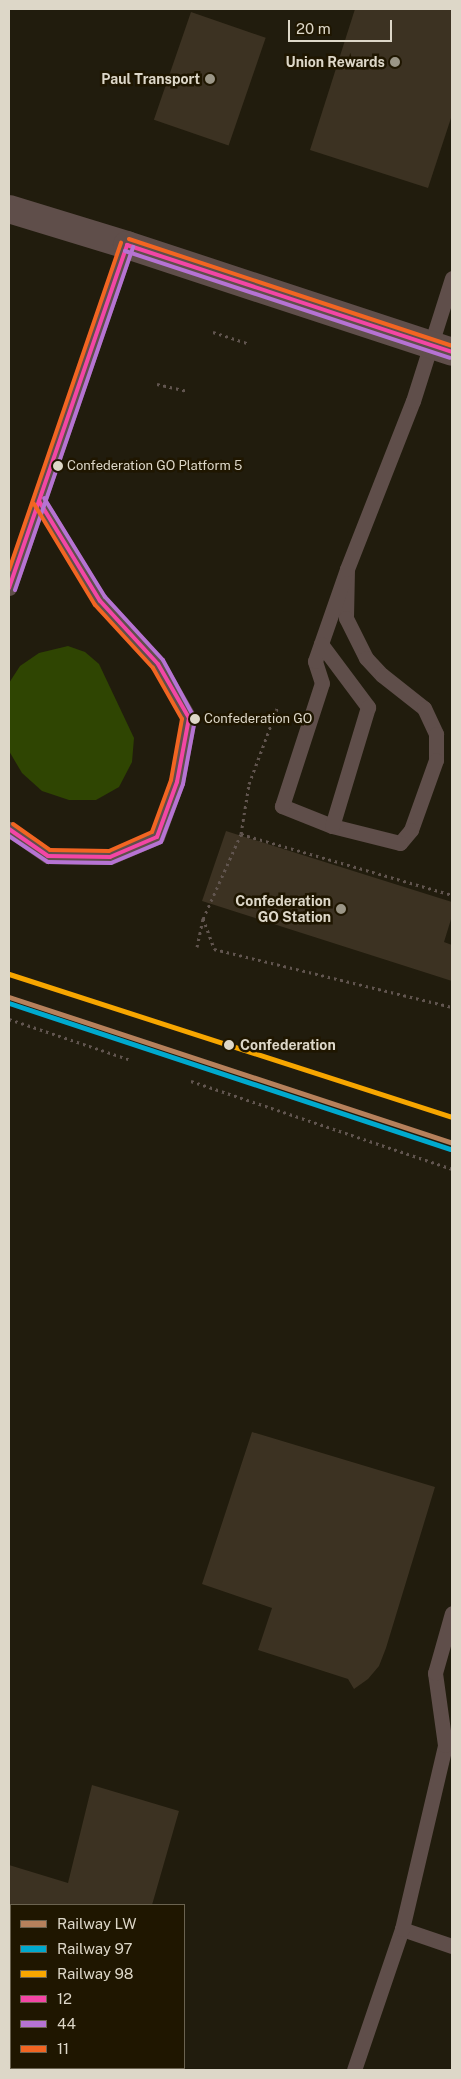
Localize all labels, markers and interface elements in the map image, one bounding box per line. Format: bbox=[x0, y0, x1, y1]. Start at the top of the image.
scale bar bbox=[291, 10, 395, 42]
text: 20 m bbox=[296, 20, 331, 37]
place label: Union Rewards bbox=[286, 54, 385, 70]
marker: Union Rewards bbox=[389, 56, 401, 68]
place label: Paul Transport bbox=[101, 71, 200, 87]
marker: Paul Transport bbox=[204, 73, 216, 85]
place label: Confederation GO Platform 5 bbox=[67, 458, 242, 474]
marker: Confederation GO Platform 5 bbox=[53, 461, 63, 471]
place label: Confederation GO bbox=[204, 711, 312, 727]
marker: Confederation GO bbox=[190, 714, 200, 724]
place label: Confederation GO Station bbox=[235, 893, 331, 926]
marker: Confederation GO Station bbox=[335, 903, 347, 915]
place label: Confederation bbox=[240, 1037, 336, 1053]
marker: Confederation bbox=[222, 1038, 236, 1052]
legend bbox=[10, 1904, 185, 2069]
text: Railway LW bbox=[57, 1915, 137, 1932]
text: Railway 97 bbox=[57, 1940, 133, 1957]
text: Railway 98 bbox=[57, 1965, 134, 1982]
text: 12 bbox=[57, 1990, 72, 2007]
text: 44 bbox=[57, 2015, 76, 2032]
text: 11 bbox=[57, 2040, 69, 2057]

